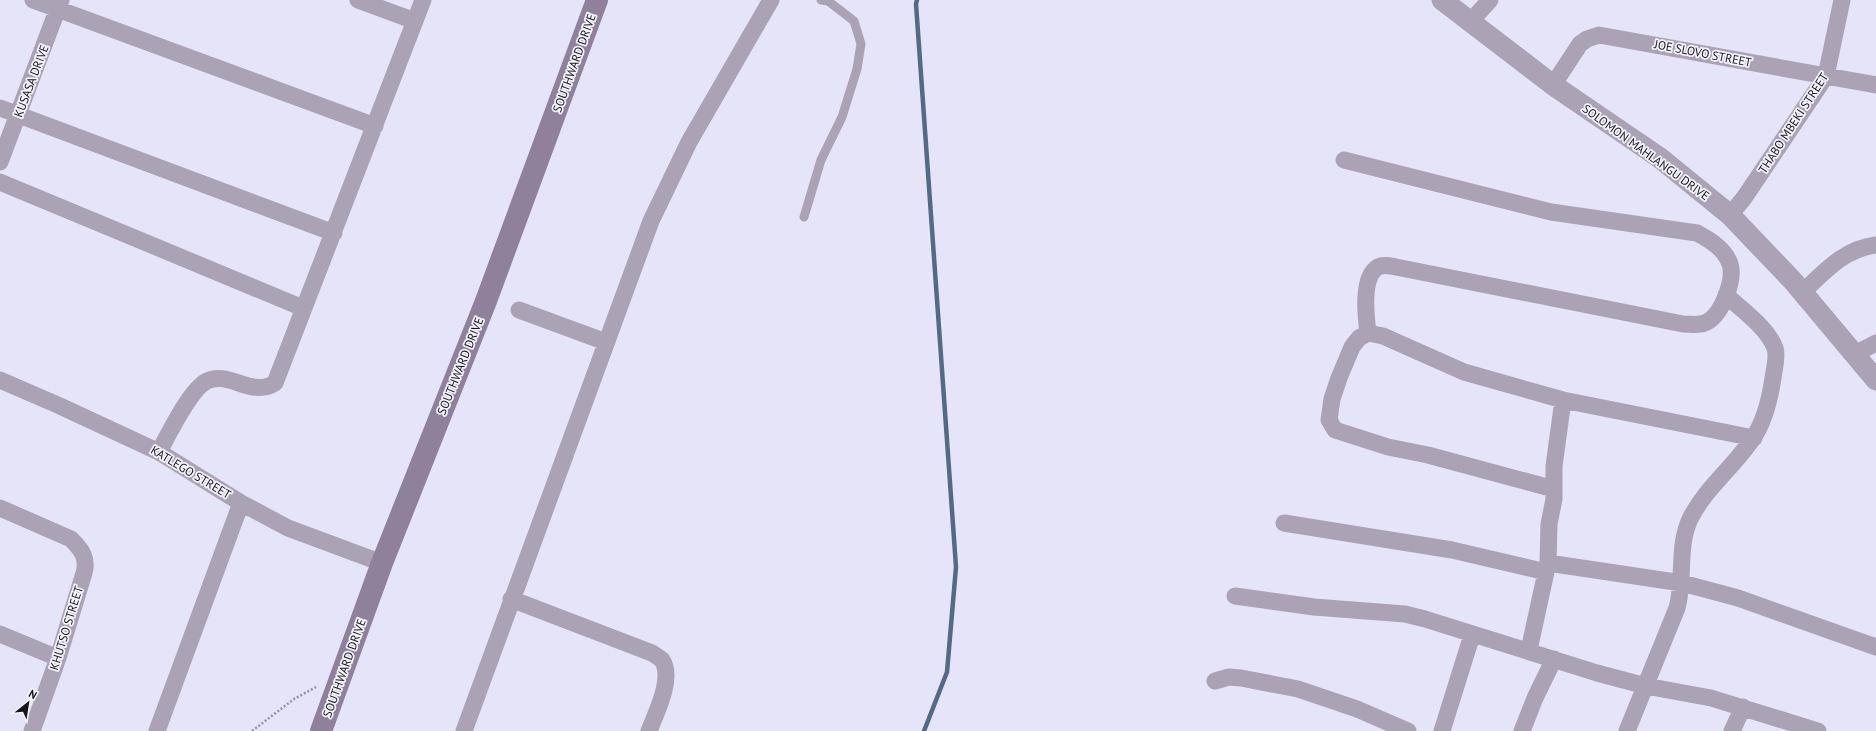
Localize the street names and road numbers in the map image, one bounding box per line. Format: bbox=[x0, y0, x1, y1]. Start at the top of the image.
street label: SOUTHWARD DRIVE bbox=[549, 12, 599, 114]
street label: JOE SLOVO STREET bbox=[1652, 36, 1753, 70]
street label: KUSASA DRIVE bbox=[10, 43, 52, 119]
street label: THABO MBEKI STREET bbox=[1755, 70, 1831, 176]
street label: SOLOMON MAHLANGU DRIVE bbox=[1580, 101, 1712, 203]
street label: SOUTHWARD DRIVE bbox=[434, 315, 486, 417]
street label: KATLEGO STREET bbox=[148, 442, 234, 502]
street label: KHUTSO STREET bbox=[46, 584, 86, 672]
street label: SOUTHWARD DRIVE bbox=[319, 617, 369, 719]

